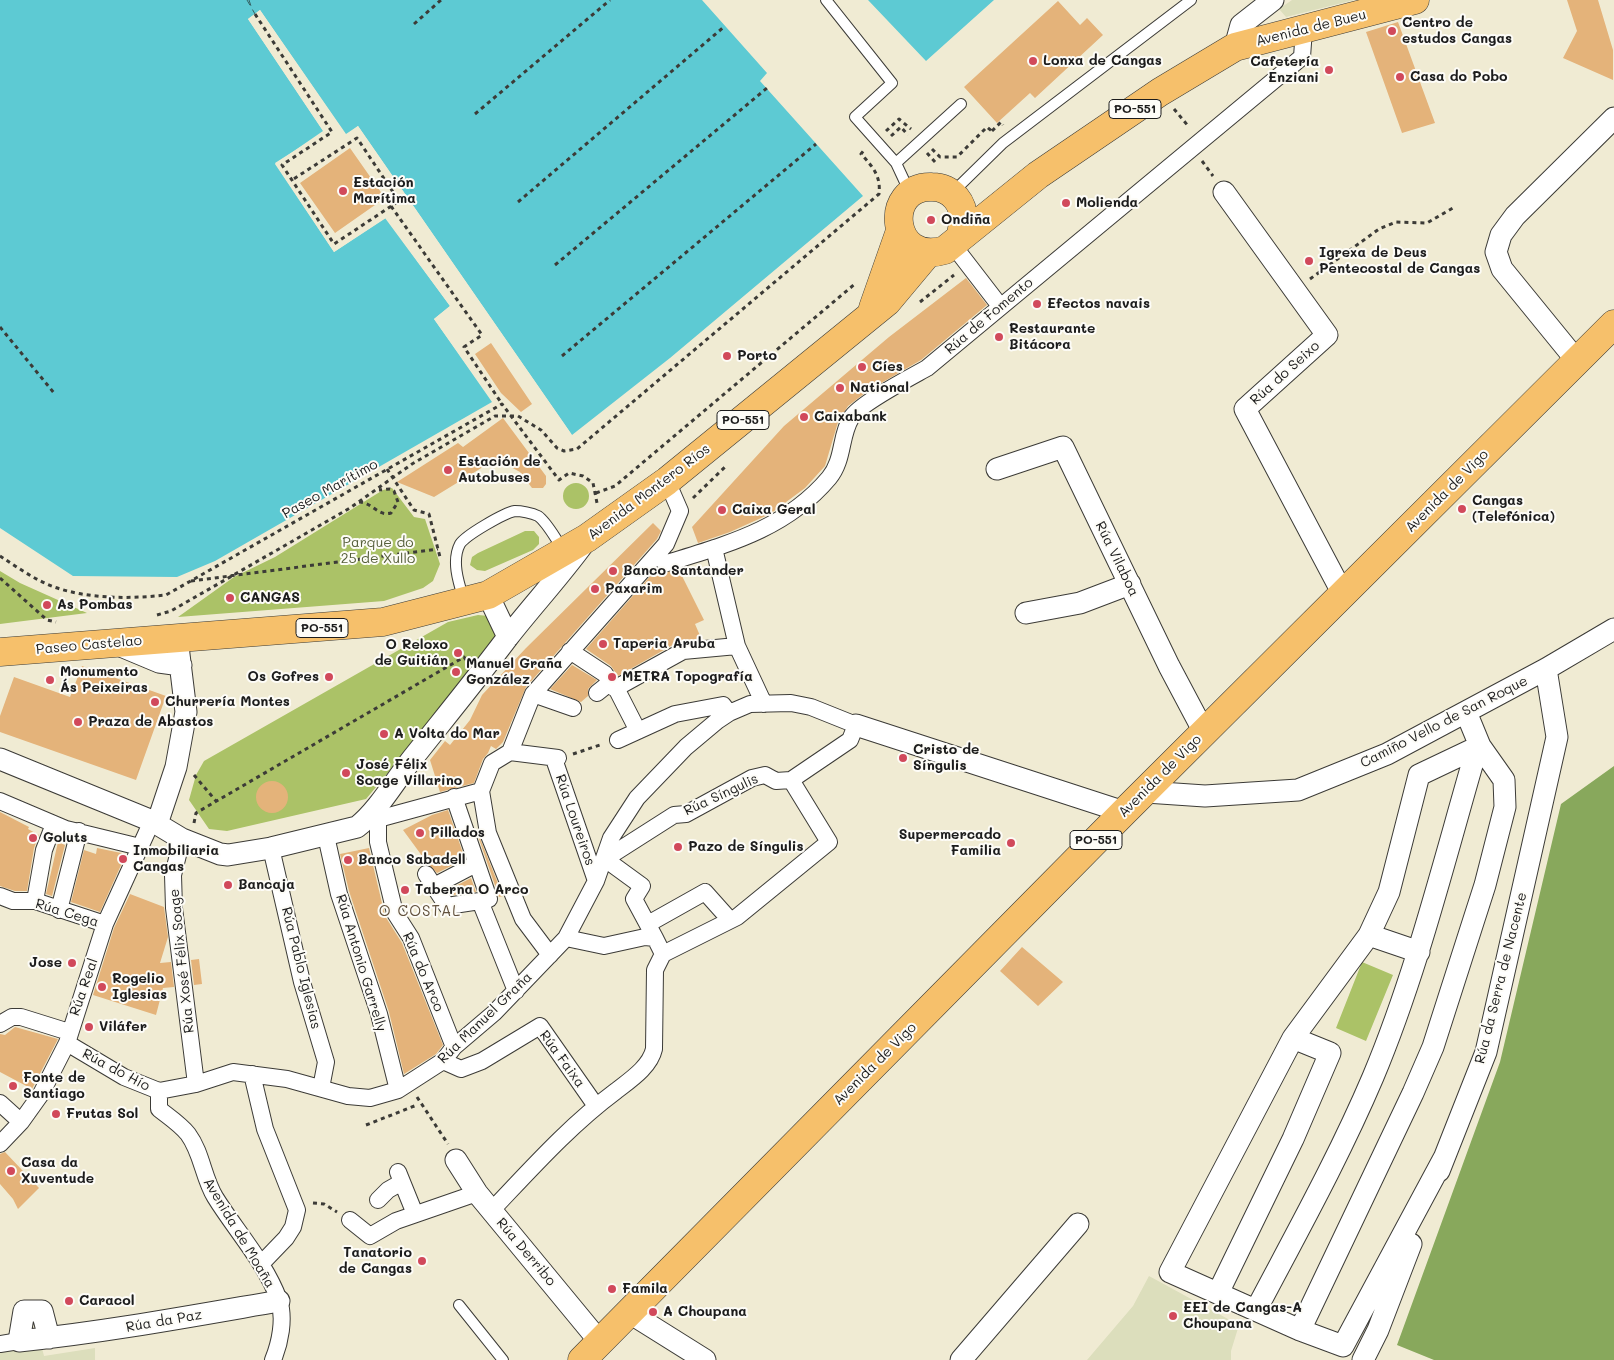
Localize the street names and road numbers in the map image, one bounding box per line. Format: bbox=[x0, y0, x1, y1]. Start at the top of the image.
street label: Avenida de Bueu bbox=[1254, 6, 1368, 50]
road number: PO-551 bbox=[1109, 100, 1161, 118]
street label: Rúa de Fomento bbox=[941, 274, 1037, 358]
street label: Rúa do Seixo bbox=[1247, 337, 1323, 409]
road number: PO-551 bbox=[717, 410, 769, 430]
street label: Avenida Montero Ríos bbox=[585, 441, 713, 543]
street label: Avenida de Vigo bbox=[1402, 446, 1492, 536]
street label: Paseo Marítimo bbox=[279, 456, 381, 522]
street label: Rúa Vilaboa bbox=[1092, 519, 1142, 599]
road number: PO-551 bbox=[296, 618, 348, 638]
street label: Paseo Castelao bbox=[35, 632, 143, 658]
street label: Camiño Vello de San Roque bbox=[1357, 672, 1531, 772]
street label: Avenida de Vigo bbox=[1115, 731, 1205, 821]
street label: Rúa Síngulis bbox=[681, 770, 761, 820]
street label: Rúa Loureiros bbox=[552, 772, 598, 868]
road number: PO-551 bbox=[1070, 830, 1122, 850]
street label: Rúa Xosé Félix Soage bbox=[166, 888, 198, 1034]
street label: Rúa da Serra de Nacente bbox=[1472, 890, 1530, 1066]
street label: Rúa Antonio Garrelly bbox=[332, 892, 390, 1034]
street label: Rúa Cega bbox=[33, 895, 101, 931]
street label: Rúa Pablo Iglesias bbox=[278, 905, 324, 1031]
street label: Rúa do Arco bbox=[399, 930, 447, 1014]
street label: Rúa Real bbox=[66, 956, 102, 1018]
street label: Rúa Manuel Graña bbox=[434, 969, 536, 1067]
street label: Avenida de Vigo bbox=[830, 1019, 920, 1109]
street label: Rúa Faixa bbox=[536, 1027, 588, 1091]
street label: Rúa do Hío bbox=[79, 1045, 153, 1095]
street label: Avenida de Moaña bbox=[200, 1175, 278, 1291]
street label: Rúa Derribo bbox=[493, 1215, 559, 1289]
street label: Rúa da Paz bbox=[125, 1306, 203, 1336]

